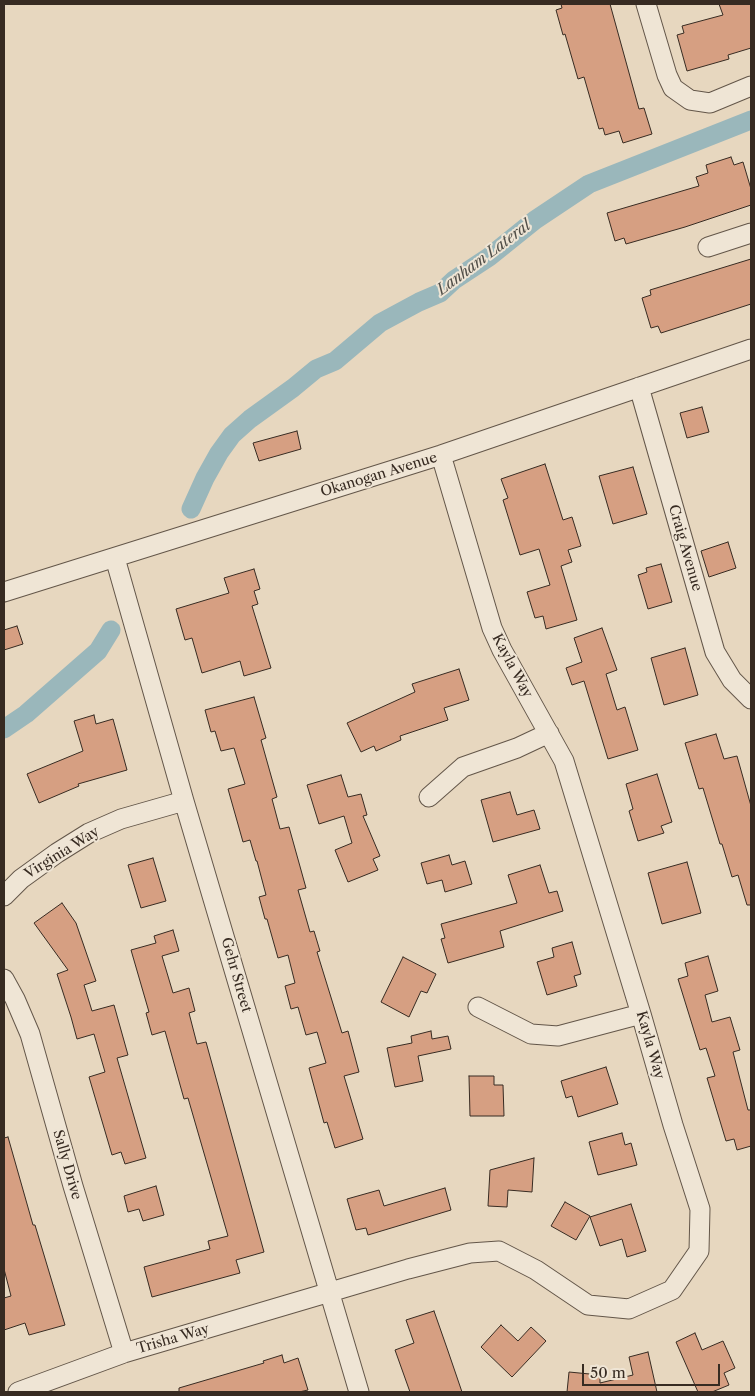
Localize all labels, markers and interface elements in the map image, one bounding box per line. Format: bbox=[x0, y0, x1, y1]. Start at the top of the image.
water label: Lanham Lateral bbox=[433, 217, 535, 299]
street label: Okanogan Avenue bbox=[319, 449, 439, 501]
street label: Craig Avenue bbox=[665, 503, 705, 593]
street label: Kayla Way bbox=[488, 631, 536, 701]
street label: Virginia Way bbox=[22, 823, 102, 883]
street label: Gehr Street bbox=[217, 936, 255, 1014]
street label: Kayla Way bbox=[632, 1009, 668, 1081]
street label: Sally Drive bbox=[49, 1128, 85, 1202]
street label: Trisha Way bbox=[135, 1321, 211, 1357]
scale bar bbox=[585, 1354, 722, 1386]
text: 50 m bbox=[590, 1363, 626, 1382]

